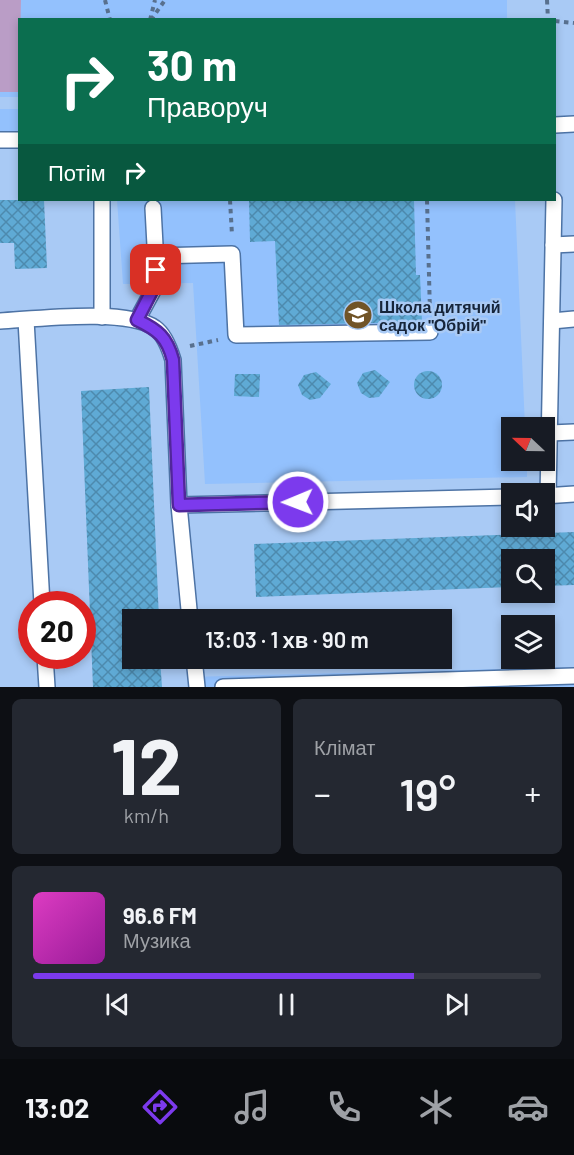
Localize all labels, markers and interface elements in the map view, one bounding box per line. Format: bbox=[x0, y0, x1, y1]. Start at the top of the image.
text: 30 m bbox=[147, 39, 237, 89]
icon: right bbox=[48, 42, 126, 120]
text: Праворуч bbox=[147, 90, 268, 122]
icon: right bbox=[118, 156, 151, 189]
text: Потім bbox=[48, 159, 106, 185]
pin bbox=[130, 244, 181, 295]
icon: arrive bbox=[139, 253, 172, 286]
place label: Школа дитячий садок "Обрій" bbox=[379, 297, 501, 334]
school or university icon: Школа дитячий садок "Обрій" bbox=[342, 299, 374, 331]
north arrow bbox=[501, 417, 555, 471]
map controls bbox=[501, 417, 555, 669]
position arrow bbox=[266, 470, 330, 534]
button: sound bbox=[501, 483, 555, 537]
button: search bbox=[501, 549, 555, 603]
speed limit sign: 20 bbox=[18, 591, 96, 669]
button: layers bbox=[501, 615, 555, 669]
text: 13:03 · 1 хв · 90 m bbox=[205, 626, 369, 652]
text: 12 bbox=[111, 717, 182, 811]
text: Клімат bbox=[314, 735, 375, 759]
text: 19° bbox=[399, 766, 456, 820]
text: − bbox=[314, 773, 331, 813]
text: + bbox=[525, 773, 541, 813]
text: km/h bbox=[124, 803, 169, 827]
text: 96.6 FM bbox=[123, 902, 197, 928]
text: Музика bbox=[123, 928, 191, 952]
icon: previous bbox=[101, 988, 134, 1021]
icon: pause bbox=[270, 988, 303, 1021]
icon: next bbox=[440, 988, 473, 1021]
icon: directions bbox=[139, 1086, 181, 1128]
icon: music bbox=[231, 1086, 273, 1128]
icon: phone bbox=[323, 1086, 365, 1128]
icon: climate bbox=[415, 1086, 457, 1128]
icon: car bbox=[507, 1086, 549, 1128]
text: 13:02 bbox=[25, 1091, 89, 1123]

